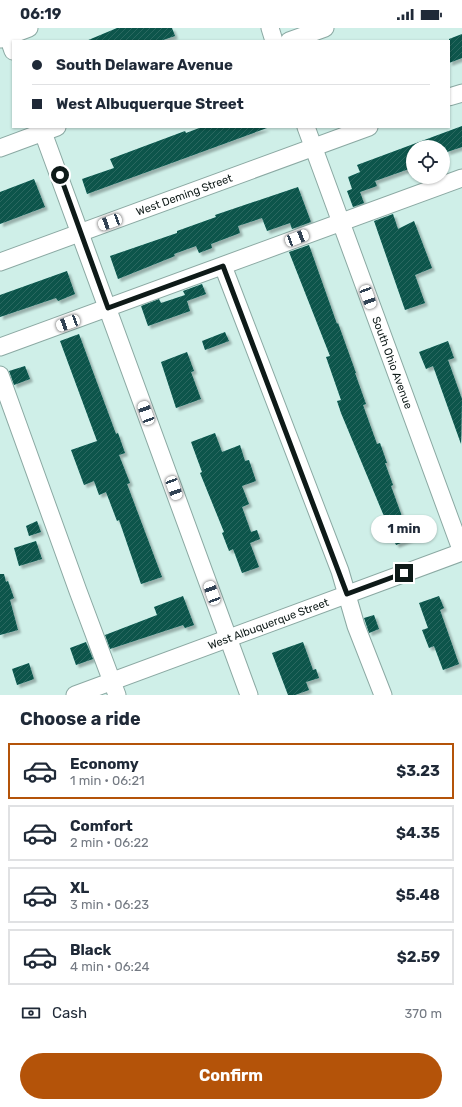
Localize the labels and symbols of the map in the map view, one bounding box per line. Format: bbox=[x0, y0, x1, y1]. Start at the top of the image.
route start bbox=[51, 166, 69, 184]
street label: West Deming Street bbox=[134, 171, 235, 219]
car bbox=[97, 212, 123, 232]
car bbox=[284, 228, 310, 248]
car bbox=[358, 284, 378, 310]
car bbox=[55, 313, 81, 333]
street label: South Ohio Avenue bbox=[369, 315, 415, 411]
car bbox=[136, 400, 156, 426]
car bbox=[164, 475, 184, 501]
callout: 1 min bbox=[371, 515, 437, 543]
route end bbox=[395, 564, 413, 582]
car bbox=[202, 580, 222, 606]
street label: West Albuquerque Street bbox=[206, 596, 331, 652]

